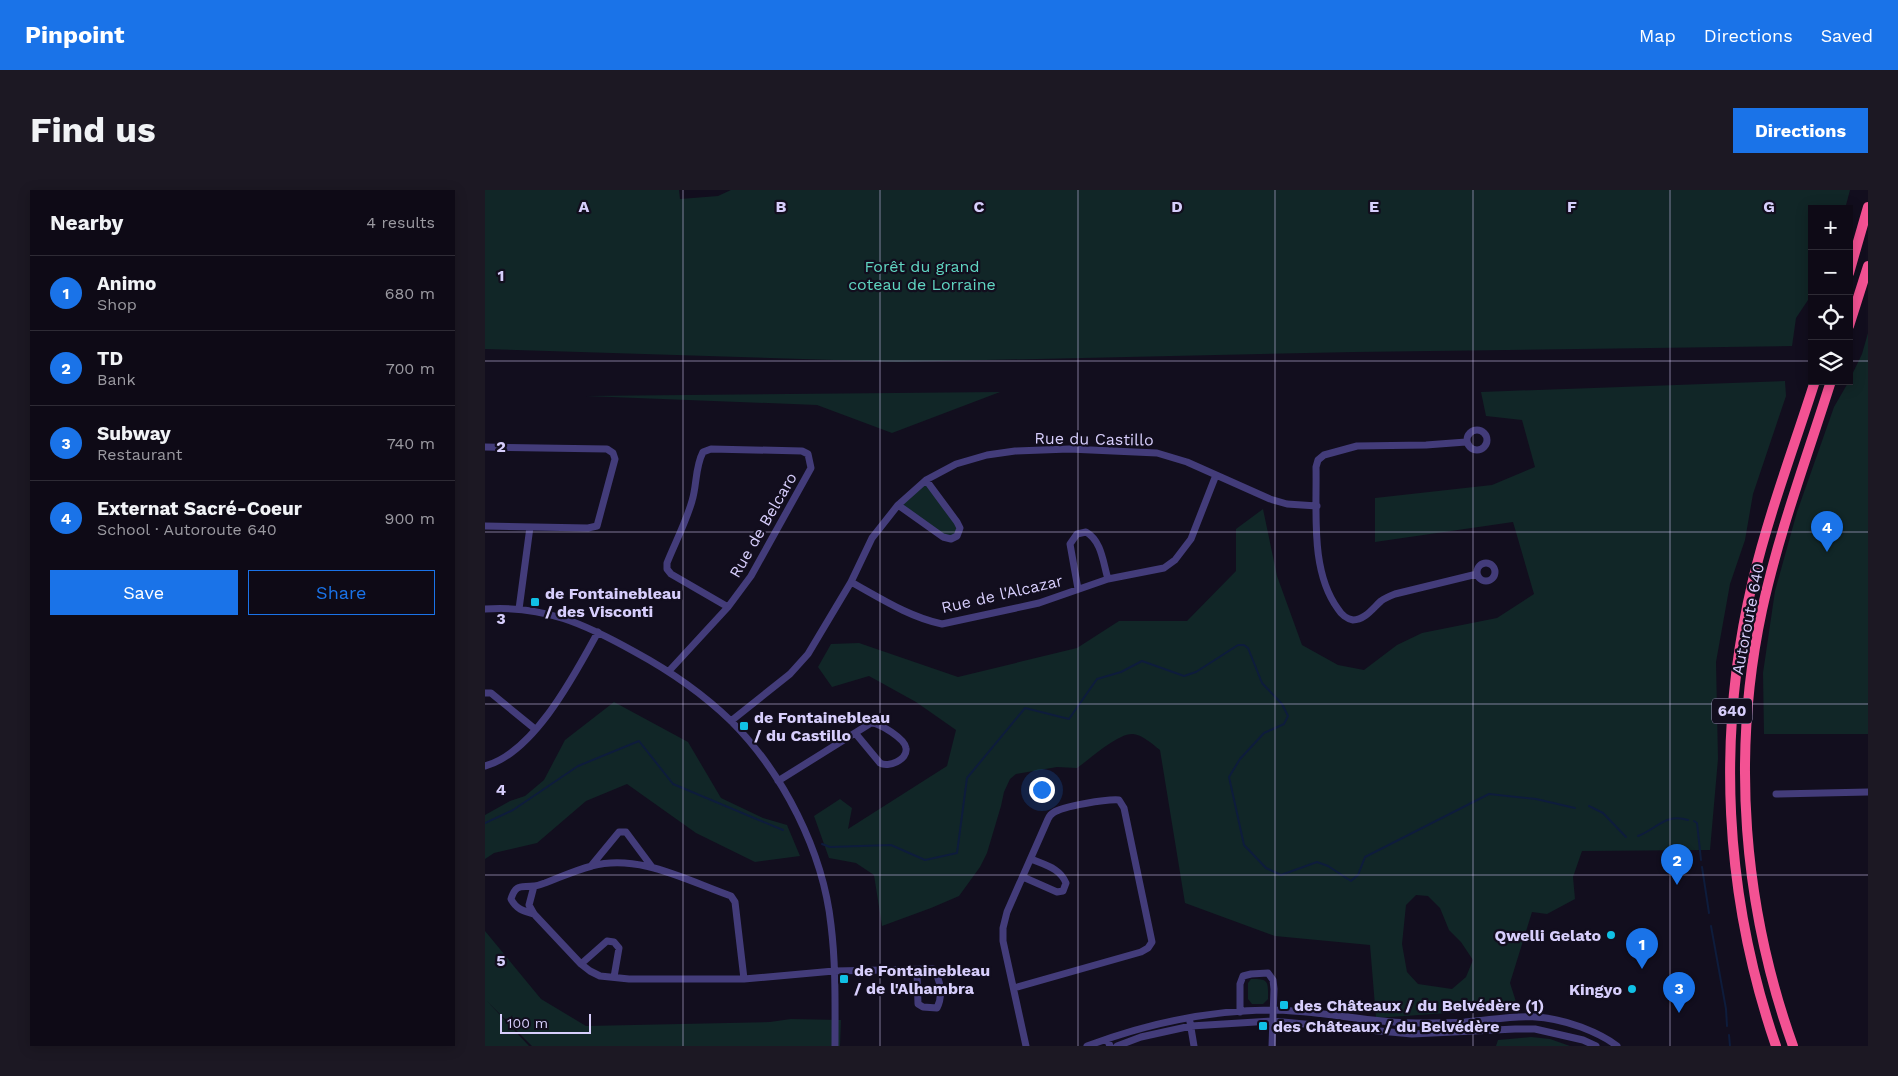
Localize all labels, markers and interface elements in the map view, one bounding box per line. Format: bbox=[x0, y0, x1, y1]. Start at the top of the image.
text: Pinpoint bbox=[25, 21, 125, 49]
text: Map bbox=[1639, 25, 1676, 46]
text: Directions bbox=[1704, 25, 1793, 46]
text: Saved bbox=[1821, 25, 1873, 46]
button: Directions bbox=[1733, 108, 1868, 153]
text: Find us bbox=[30, 109, 156, 151]
text: A bbox=[579, 197, 590, 216]
text: B bbox=[776, 197, 787, 216]
text: C bbox=[974, 197, 985, 216]
text: D bbox=[1171, 197, 1183, 216]
text: E bbox=[1369, 197, 1379, 216]
text: F bbox=[1567, 197, 1577, 216]
text: G bbox=[1763, 197, 1775, 216]
map controls bbox=[1808, 205, 1853, 385]
button: + bbox=[1808, 205, 1853, 250]
text: Nearby bbox=[50, 210, 123, 235]
text: 4 results bbox=[366, 213, 435, 232]
button: − bbox=[1808, 250, 1853, 295]
park label: Forêt du grand coteau de Lorraine bbox=[848, 257, 996, 294]
text: 1 bbox=[498, 266, 504, 285]
text: Animo bbox=[97, 272, 156, 295]
text: 1 bbox=[63, 284, 69, 303]
text: 680 m bbox=[385, 284, 435, 303]
text: Shop bbox=[97, 295, 137, 314]
button: locate bbox=[1808, 295, 1853, 340]
button: layers bbox=[1808, 340, 1853, 385]
text: TD bbox=[97, 347, 123, 370]
text: 2 bbox=[61, 359, 71, 378]
text: 700 m bbox=[386, 359, 435, 378]
text: Bank bbox=[97, 370, 135, 389]
text: Subway bbox=[97, 422, 171, 445]
street label: Rue du Castillo bbox=[1034, 428, 1154, 450]
text: 3 bbox=[61, 434, 71, 453]
text: 740 m bbox=[387, 434, 435, 453]
text: 2 bbox=[496, 437, 506, 456]
text: Restaurant bbox=[97, 445, 183, 464]
street label: Rue de Belcaro bbox=[725, 469, 801, 581]
text: Externat Sacré-Coeur bbox=[97, 497, 302, 520]
text: 4 bbox=[61, 509, 71, 528]
text: 900 m bbox=[385, 509, 435, 528]
pin: 4 bbox=[1811, 511, 1843, 552]
text: School · Autoroute 640 bbox=[97, 520, 277, 539]
street label: Autoroute 640 bbox=[1728, 562, 1768, 676]
button: Save bbox=[50, 570, 238, 615]
button: Share bbox=[248, 570, 435, 615]
street label: Rue de l'Alcazar bbox=[939, 571, 1065, 617]
place label: de Fontainebleau / des Visconti bbox=[545, 584, 681, 621]
marker: de Fontainebleau / des Visconti bbox=[529, 596, 541, 608]
text: 3 bbox=[496, 609, 506, 628]
road number: 640 bbox=[1712, 698, 1752, 724]
place label: de Fontainebleau / du Castillo bbox=[754, 708, 890, 745]
marker: de Fontainebleau / du Castillo bbox=[738, 720, 750, 732]
your location bbox=[1029, 777, 1055, 803]
text: 4 bbox=[496, 780, 506, 799]
pin: 2 bbox=[1661, 844, 1693, 885]
place label: Qwelli Gelato bbox=[1494, 926, 1601, 945]
pin: 1 bbox=[1626, 928, 1658, 969]
marker: Qwelli Gelato bbox=[1605, 929, 1617, 941]
text: 5 bbox=[496, 951, 506, 970]
place label: de Fontainebleau / de l'Alhambra bbox=[854, 961, 990, 998]
pin: 3 bbox=[1663, 972, 1695, 1013]
marker: de Fontainebleau / de l'Alhambra bbox=[838, 973, 850, 985]
place label: Kingyo bbox=[1569, 980, 1622, 999]
marker: Kingyo bbox=[1626, 983, 1638, 995]
place label: des Châteaux / du Belvédère (1) bbox=[1294, 996, 1544, 1015]
marker: des Châteaux / du Belvédère (1) bbox=[1278, 999, 1290, 1011]
scale bar bbox=[500, 1011, 591, 1034]
text: 100 m bbox=[507, 1015, 548, 1031]
place label: des Châteaux / du Belvédère bbox=[1273, 1017, 1499, 1036]
marker: des Châteaux / du Belvédère bbox=[1257, 1020, 1269, 1032]

